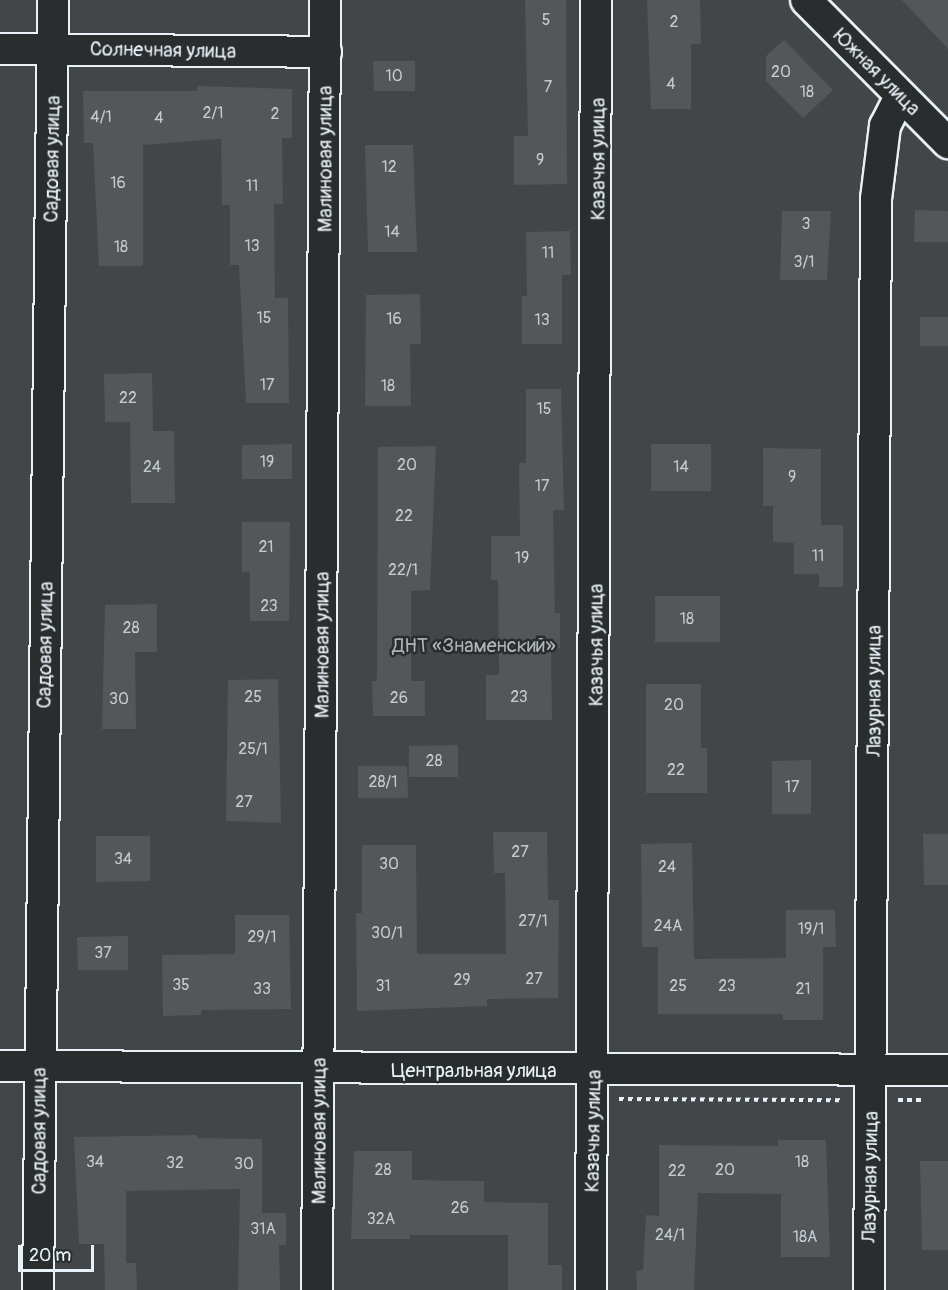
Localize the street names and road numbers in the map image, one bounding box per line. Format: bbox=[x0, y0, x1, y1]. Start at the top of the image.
street label: Южная улица bbox=[829, 24, 925, 120]
street label: Солнечная улица bbox=[90, 37, 236, 63]
street label: Малиновая улица bbox=[313, 86, 337, 232]
street label: Садовая улица bbox=[39, 95, 65, 223]
street label: Казачья улица bbox=[586, 98, 610, 220]
street label: Малиновая улица bbox=[310, 572, 334, 718]
street label: Садовая улица bbox=[32, 581, 58, 709]
street label: Казачья улица bbox=[584, 584, 608, 706]
street label: Лазурная улица bbox=[862, 625, 886, 757]
street label: Малиновая улица bbox=[307, 1058, 331, 1204]
street label: Центральная улица bbox=[391, 1058, 557, 1082]
street label: Садовая улица bbox=[27, 1067, 51, 1195]
street label: Казачья улица bbox=[580, 1070, 606, 1192]
street label: Лазурная улица bbox=[857, 1111, 883, 1243]

